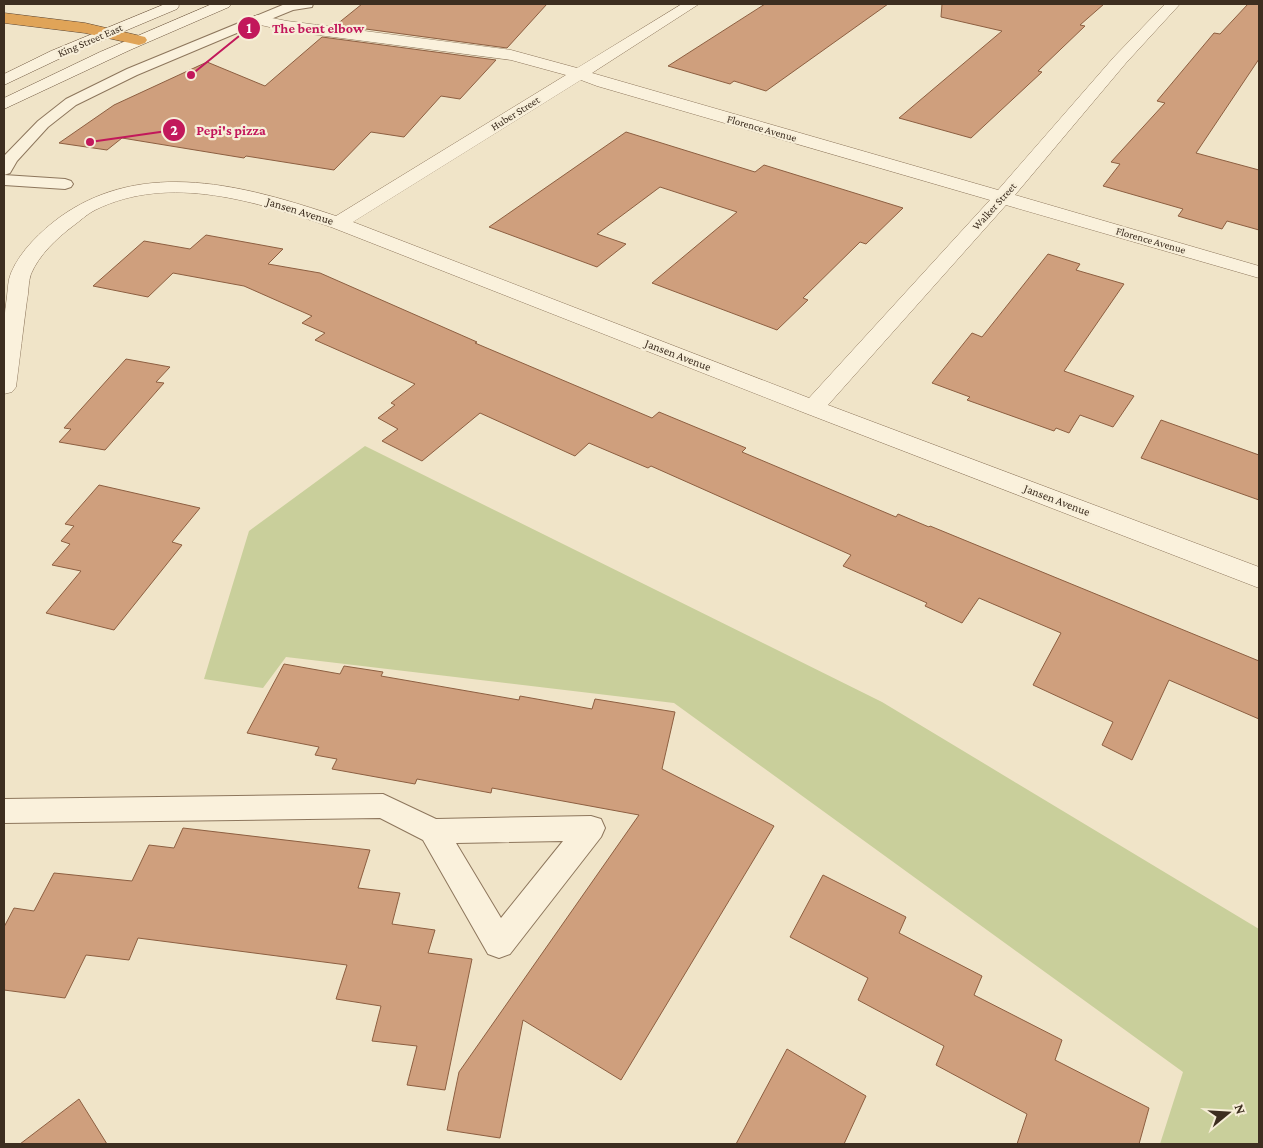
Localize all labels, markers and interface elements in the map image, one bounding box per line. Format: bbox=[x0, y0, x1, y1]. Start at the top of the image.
callout: The bent elbow bbox=[237, 14, 374, 43]
text: 1 bbox=[246, 20, 252, 36]
text: The bent elbow bbox=[272, 20, 365, 36]
street label: King Street East bbox=[56, 21, 125, 60]
street label: Huber Street bbox=[488, 93, 542, 133]
street label: Florence Avenue bbox=[726, 112, 798, 144]
callout: Pepi's pizza bbox=[162, 115, 276, 144]
text: 2 bbox=[170, 122, 178, 138]
text: Pepi's pizza bbox=[196, 122, 266, 138]
street label: Walker Street bbox=[970, 180, 1019, 232]
street label: Jansen Avenue bbox=[264, 194, 335, 228]
street label: Florence Avenue bbox=[1115, 224, 1187, 256]
street label: Jansen Avenue bbox=[642, 336, 713, 374]
street label: Jansen Avenue bbox=[1021, 481, 1092, 519]
north arrow bbox=[1203, 1088, 1253, 1138]
text: N bbox=[1231, 1102, 1250, 1116]

